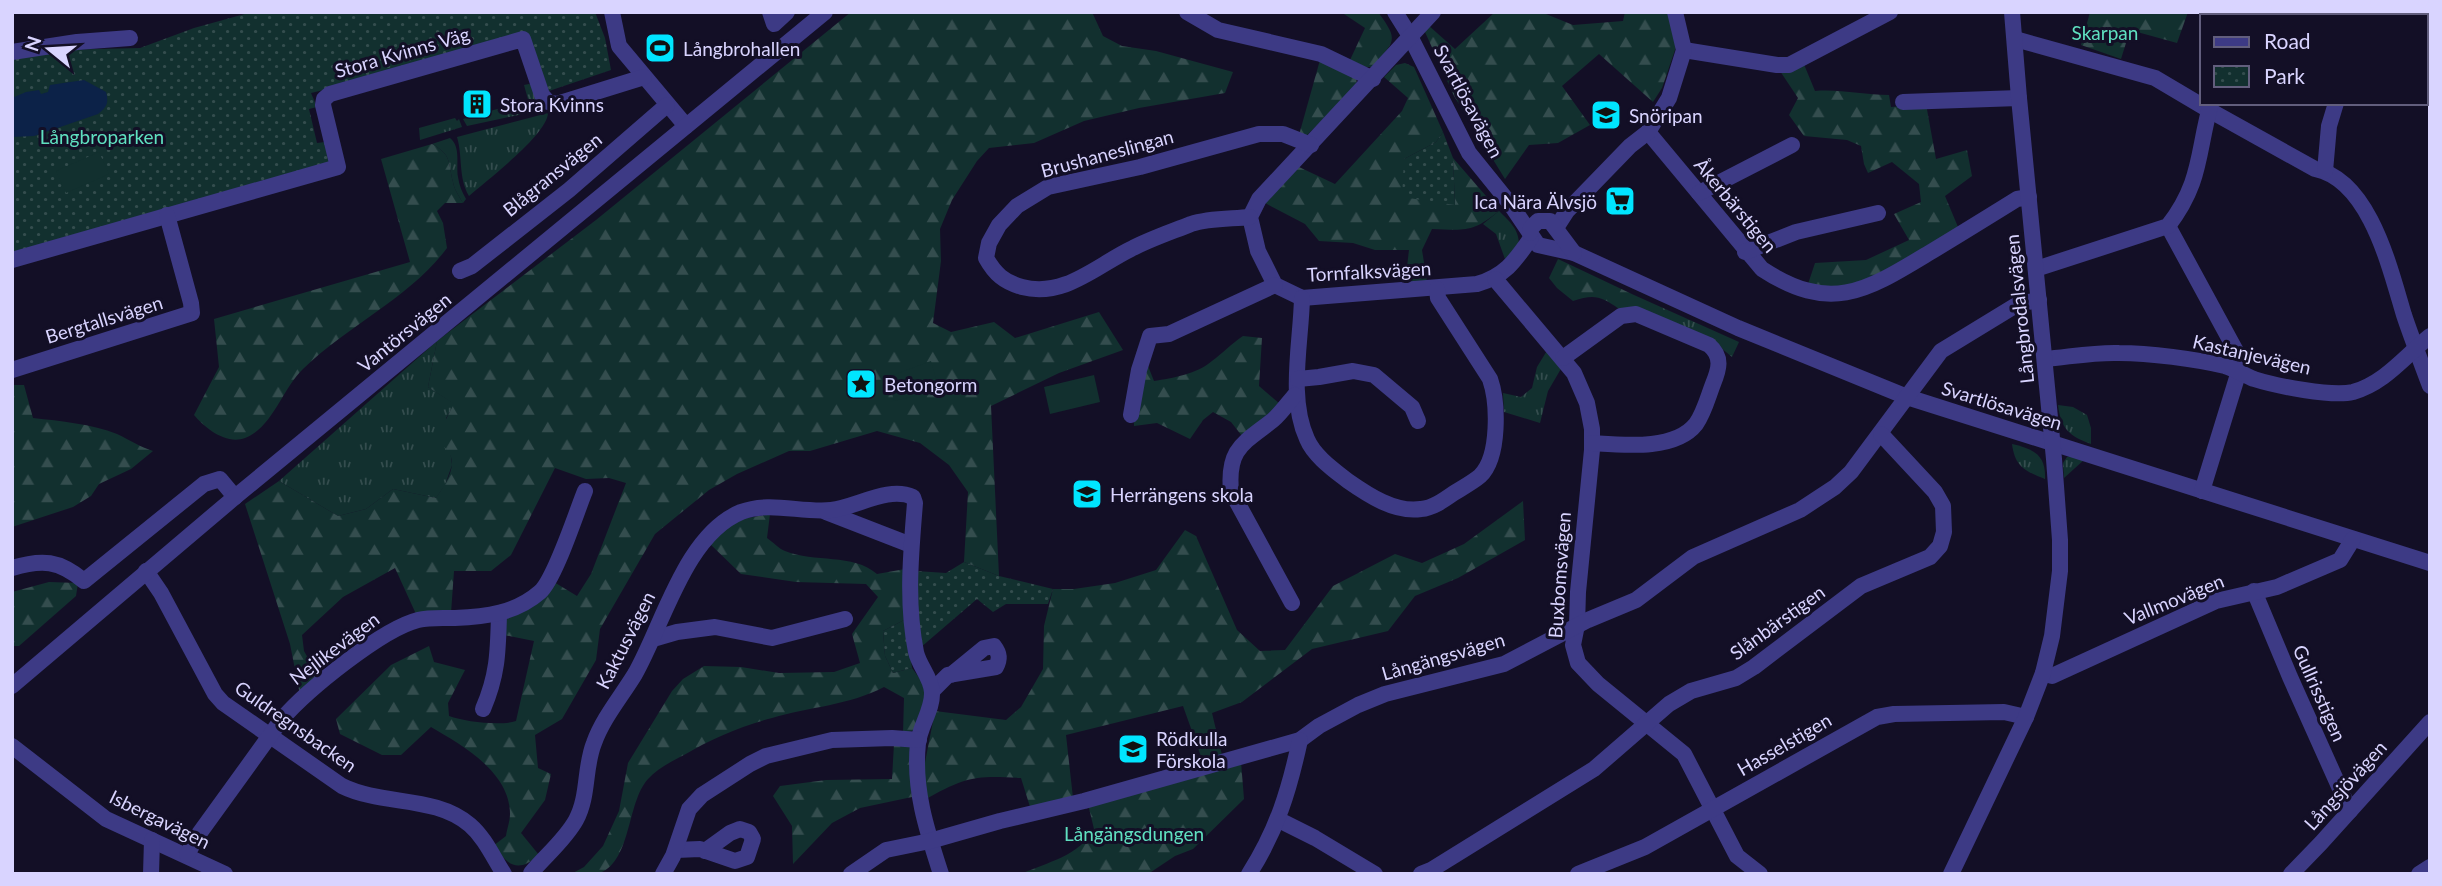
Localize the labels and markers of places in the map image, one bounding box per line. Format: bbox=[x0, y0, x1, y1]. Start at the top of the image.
sports icon: Långbrohallen bbox=[643, 31, 677, 65]
place label: Långbrohallen bbox=[683, 37, 800, 60]
building icon: Stora Kvinns bbox=[460, 87, 494, 121]
place label: Stora Kvinns bbox=[500, 93, 604, 116]
school or university icon: Snöripan bbox=[1589, 98, 1623, 132]
place label: Snöripan bbox=[1629, 104, 1703, 127]
supermarket icon: Ica Nära Älvsjö bbox=[1603, 184, 1637, 218]
place label: Ica Nära Älvsjö bbox=[1474, 190, 1597, 213]
place icon: Betongorm bbox=[844, 367, 878, 401]
place label: Betongorm bbox=[884, 373, 977, 396]
school or university icon: Herrängens skola bbox=[1070, 477, 1104, 511]
place label: Herrängens skola bbox=[1110, 483, 1253, 506]
place label: Rödkulla Förskola bbox=[1156, 727, 1227, 772]
school or university icon: Rödkulla Förskola bbox=[1116, 732, 1150, 766]

